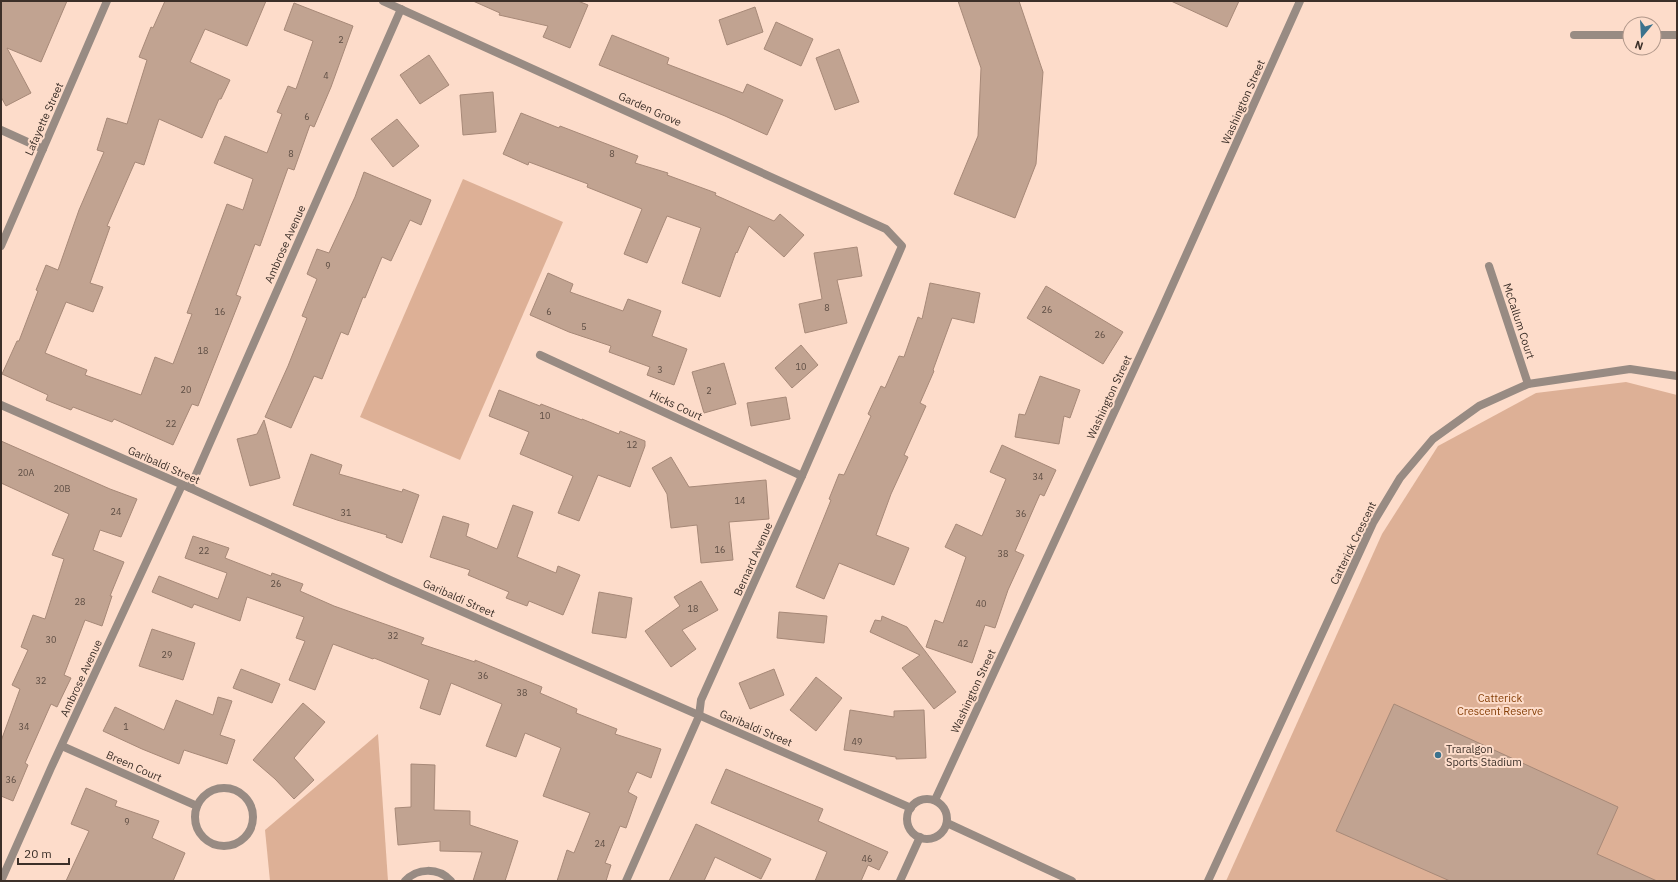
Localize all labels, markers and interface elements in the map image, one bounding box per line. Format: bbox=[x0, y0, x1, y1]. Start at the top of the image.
north arrow bbox=[1622, 16, 1662, 56]
house number: 2 bbox=[338, 34, 344, 45]
text: N bbox=[1633, 38, 1645, 53]
street label: Washington Street bbox=[1218, 57, 1268, 146]
house number: 4 bbox=[323, 70, 329, 81]
street label: Lafayette Street bbox=[22, 80, 66, 158]
street label: Garden Grove bbox=[616, 89, 684, 129]
house number: 6 bbox=[304, 111, 310, 122]
house number: 8 bbox=[288, 148, 294, 159]
house number: 8 bbox=[609, 148, 615, 159]
street label: Ambrose Avenue bbox=[262, 203, 308, 285]
house number: 9 bbox=[325, 260, 331, 271]
street label: McCallum Court bbox=[1500, 281, 1538, 361]
house number: 8 bbox=[824, 302, 830, 313]
house number: 26 bbox=[1042, 304, 1052, 315]
house number: 16 bbox=[215, 306, 225, 317]
house number: 6 bbox=[546, 306, 552, 317]
house number: 5 bbox=[581, 321, 587, 332]
house number: 26 bbox=[1095, 329, 1105, 340]
house number: 18 bbox=[198, 345, 208, 356]
street label: Washington Street bbox=[1083, 353, 1135, 441]
house number: 10 bbox=[796, 361, 806, 372]
house number: 3 bbox=[657, 364, 663, 375]
house number: 20 bbox=[181, 384, 191, 395]
house number: 2 bbox=[706, 385, 712, 396]
street label: Hicks Court bbox=[647, 387, 705, 423]
house number: 10 bbox=[540, 410, 550, 421]
house number: 22 bbox=[166, 418, 176, 429]
house number: 12 bbox=[627, 439, 637, 450]
street label: Garibaldi Street bbox=[126, 443, 202, 487]
house number: 20A bbox=[18, 467, 35, 478]
house number: 34 bbox=[1033, 471, 1043, 482]
house number: 20B bbox=[54, 483, 70, 494]
house number: 14 bbox=[735, 495, 745, 506]
street label: Catterick Crescent bbox=[1327, 499, 1379, 587]
house number: 24 bbox=[111, 506, 121, 517]
house number: 31 bbox=[341, 507, 351, 518]
house number: 36 bbox=[1016, 508, 1026, 519]
street label: Bernard Avenue bbox=[731, 520, 775, 598]
house number: 16 bbox=[715, 544, 725, 555]
house number: 22 bbox=[199, 545, 209, 556]
house number: 38 bbox=[998, 548, 1008, 559]
street label: Garibaldi Street bbox=[421, 576, 497, 620]
house number: 26 bbox=[271, 578, 281, 589]
house number: 28 bbox=[75, 596, 85, 607]
house number: 40 bbox=[976, 598, 986, 609]
house number: 18 bbox=[688, 603, 698, 614]
house number: 32 bbox=[388, 630, 398, 641]
house number: 30 bbox=[46, 634, 56, 645]
street label: Ambrose Avenue bbox=[57, 637, 105, 719]
house number: 42 bbox=[958, 638, 968, 649]
street label: Washington Street bbox=[947, 647, 999, 735]
house number: 29 bbox=[162, 649, 172, 660]
house number: 36 bbox=[478, 670, 488, 681]
house number: 32 bbox=[36, 675, 46, 686]
house number: 38 bbox=[517, 687, 527, 698]
park label: Catterick Crescent Reserve bbox=[1457, 691, 1543, 718]
street label: Garibaldi Street bbox=[718, 706, 795, 750]
house number: 34 bbox=[19, 721, 29, 732]
house number: 1 bbox=[123, 721, 129, 732]
house number: 49 bbox=[852, 736, 862, 747]
place label: Traralgon Sports Stadium bbox=[1446, 742, 1522, 769]
street label: Breen Court bbox=[104, 748, 164, 785]
marker: Traralgon Sports Stadium bbox=[1433, 750, 1443, 760]
house number: 36 bbox=[6, 774, 16, 785]
house number: 9 bbox=[124, 816, 130, 827]
house number: 24 bbox=[595, 838, 605, 849]
scale bar bbox=[18, 840, 69, 866]
text: 20 m bbox=[24, 846, 52, 861]
house number: 46 bbox=[862, 853, 872, 864]

